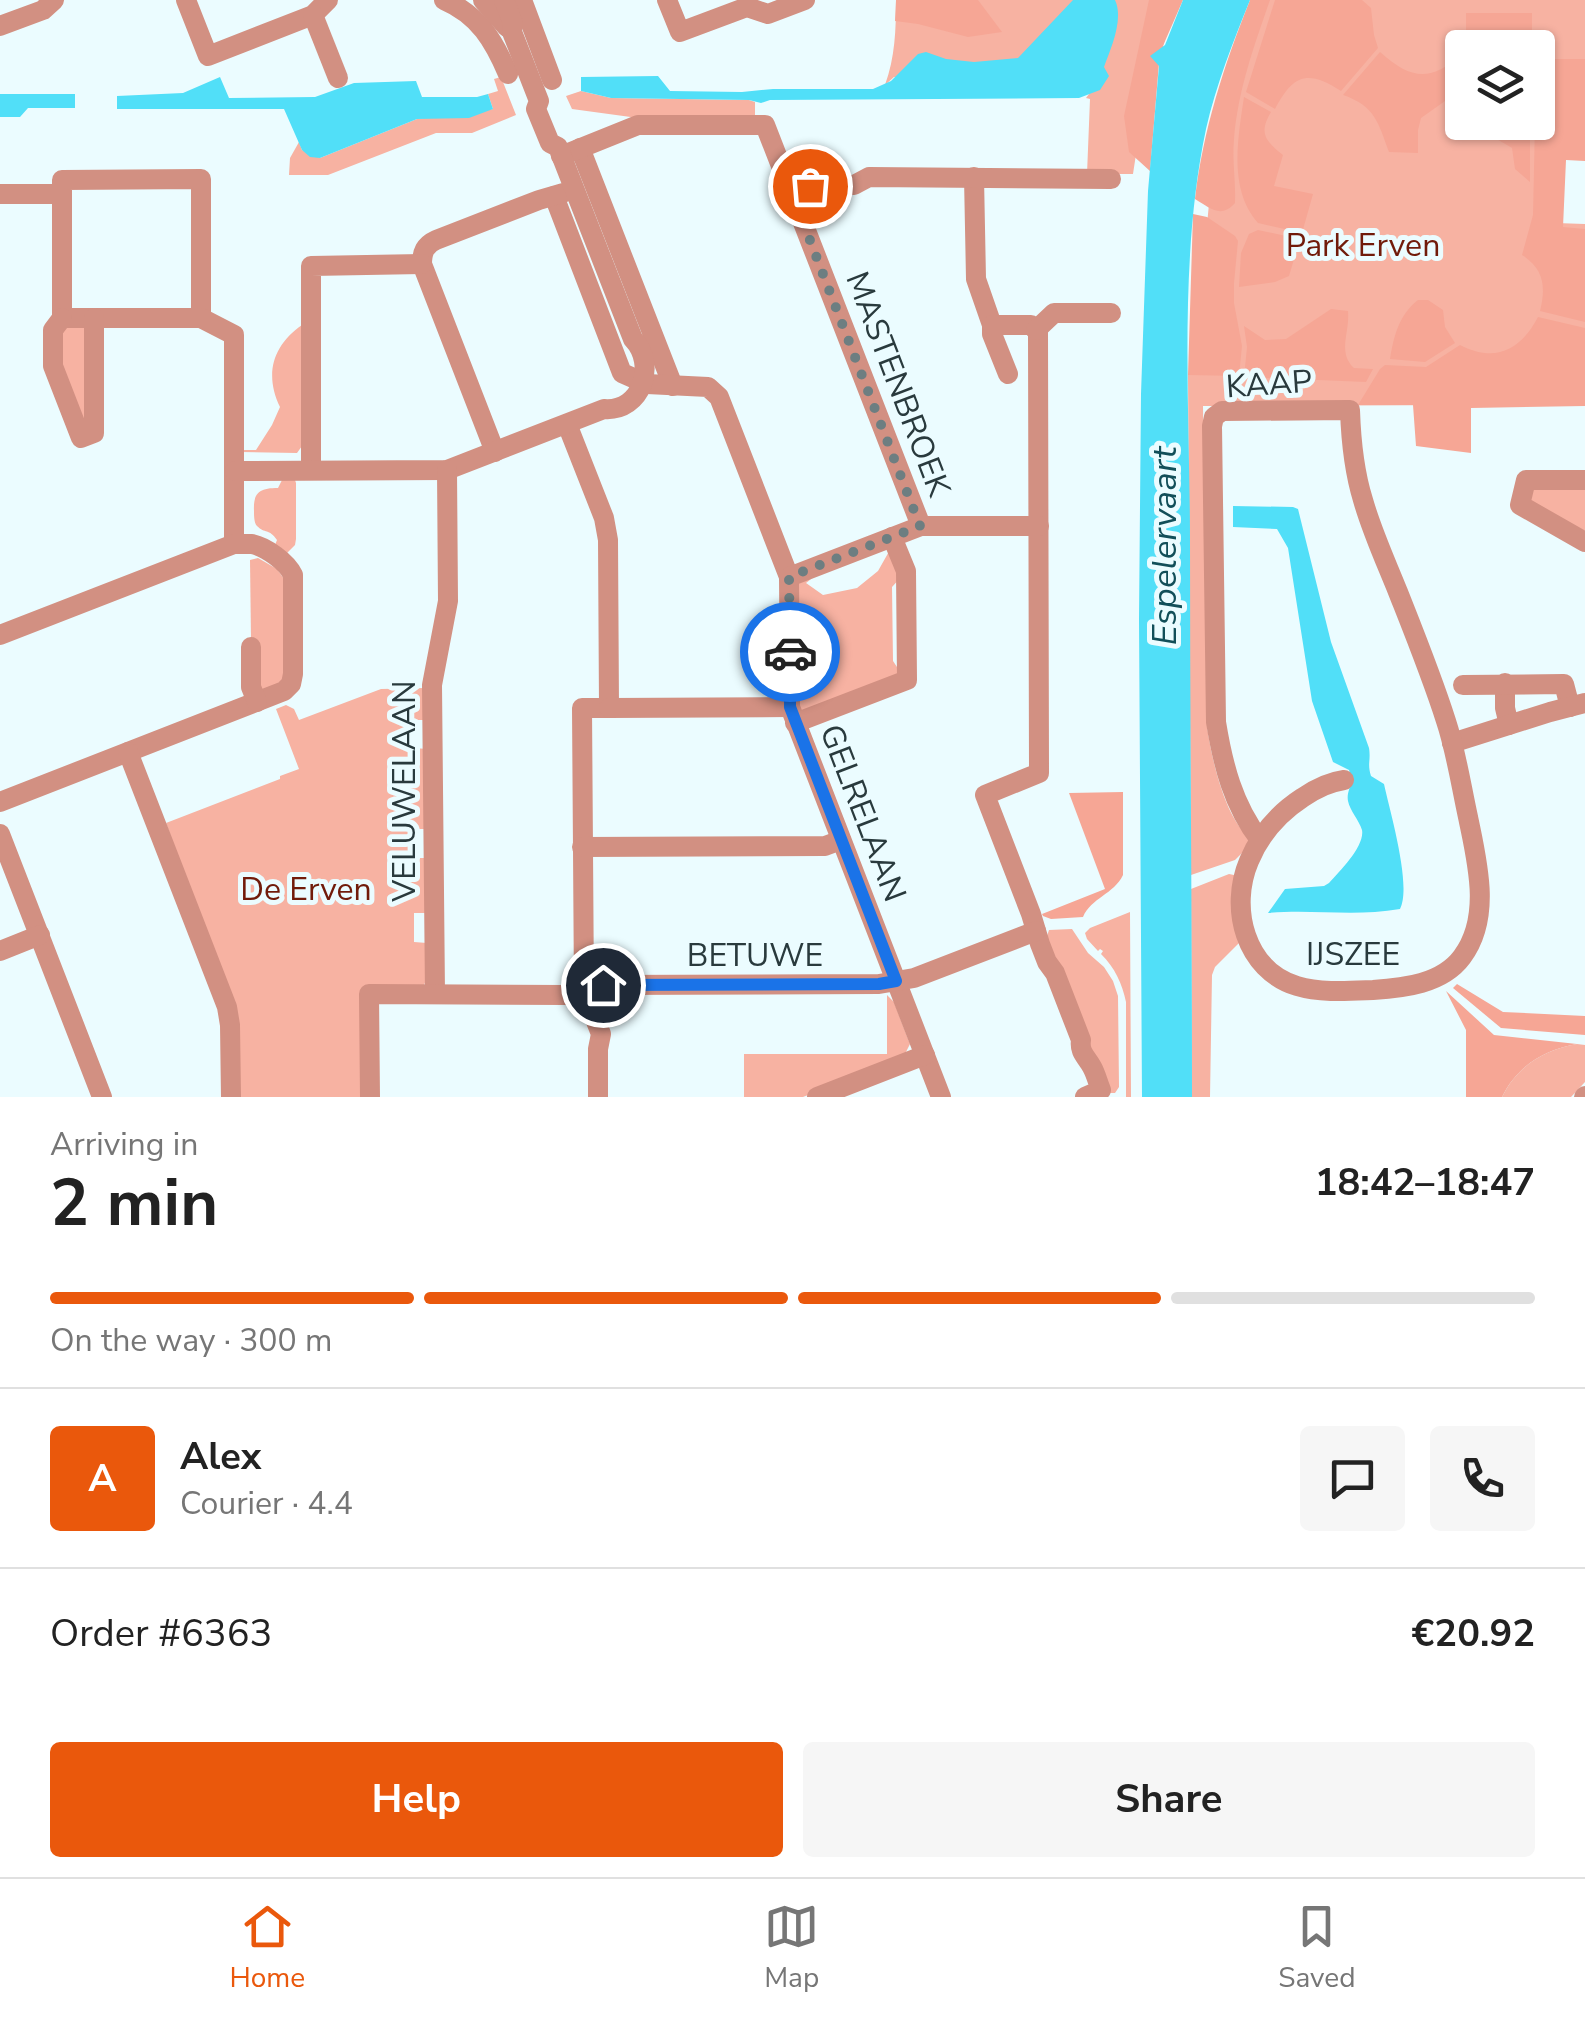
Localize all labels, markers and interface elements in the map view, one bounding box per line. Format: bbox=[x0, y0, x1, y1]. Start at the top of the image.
map controls bbox=[1445, 30, 1555, 140]
button: layers bbox=[1445, 30, 1555, 140]
pin bbox=[768, 144, 853, 229]
icon: bag bbox=[783, 159, 838, 214]
park label: Park Erven bbox=[1286, 224, 1440, 267]
street label: MASTENBROEK bbox=[835, 265, 961, 503]
street label: KAAP bbox=[1225, 360, 1313, 408]
water label: Espelervaart bbox=[1141, 445, 1188, 645]
courier bbox=[740, 602, 840, 702]
icon: car bbox=[763, 625, 818, 680]
street label: VELUWELAAN bbox=[383, 680, 426, 903]
street label: GELRELAAN bbox=[810, 718, 916, 908]
park label: De Erven bbox=[240, 868, 372, 911]
street label: IJSZEE bbox=[1306, 933, 1400, 976]
street label: BETUWE bbox=[687, 934, 823, 977]
pin bbox=[561, 943, 646, 1028]
icon: home bbox=[576, 958, 631, 1013]
text: Arriving in bbox=[50, 1123, 198, 1166]
text: 18:42–18:47 bbox=[1315, 1157, 1535, 1208]
text: 2 min bbox=[50, 1159, 218, 1248]
text: On the way · 300 m bbox=[50, 1319, 332, 1362]
button: chat bbox=[1300, 1426, 1405, 1531]
button: phone bbox=[1430, 1426, 1535, 1531]
text: Alex bbox=[180, 1431, 261, 1482]
text: A bbox=[88, 1453, 117, 1504]
text: Courier · 4.4 bbox=[180, 1482, 353, 1525]
text: Order #6363 bbox=[50, 1608, 272, 1659]
text: €20.92 bbox=[1412, 1608, 1535, 1659]
button: Help bbox=[50, 1742, 783, 1857]
button: Share bbox=[803, 1742, 1535, 1857]
tab: Home bbox=[229, 1899, 305, 1997]
tab: Map bbox=[764, 1899, 819, 1997]
tab: Saved bbox=[1278, 1899, 1356, 1997]

